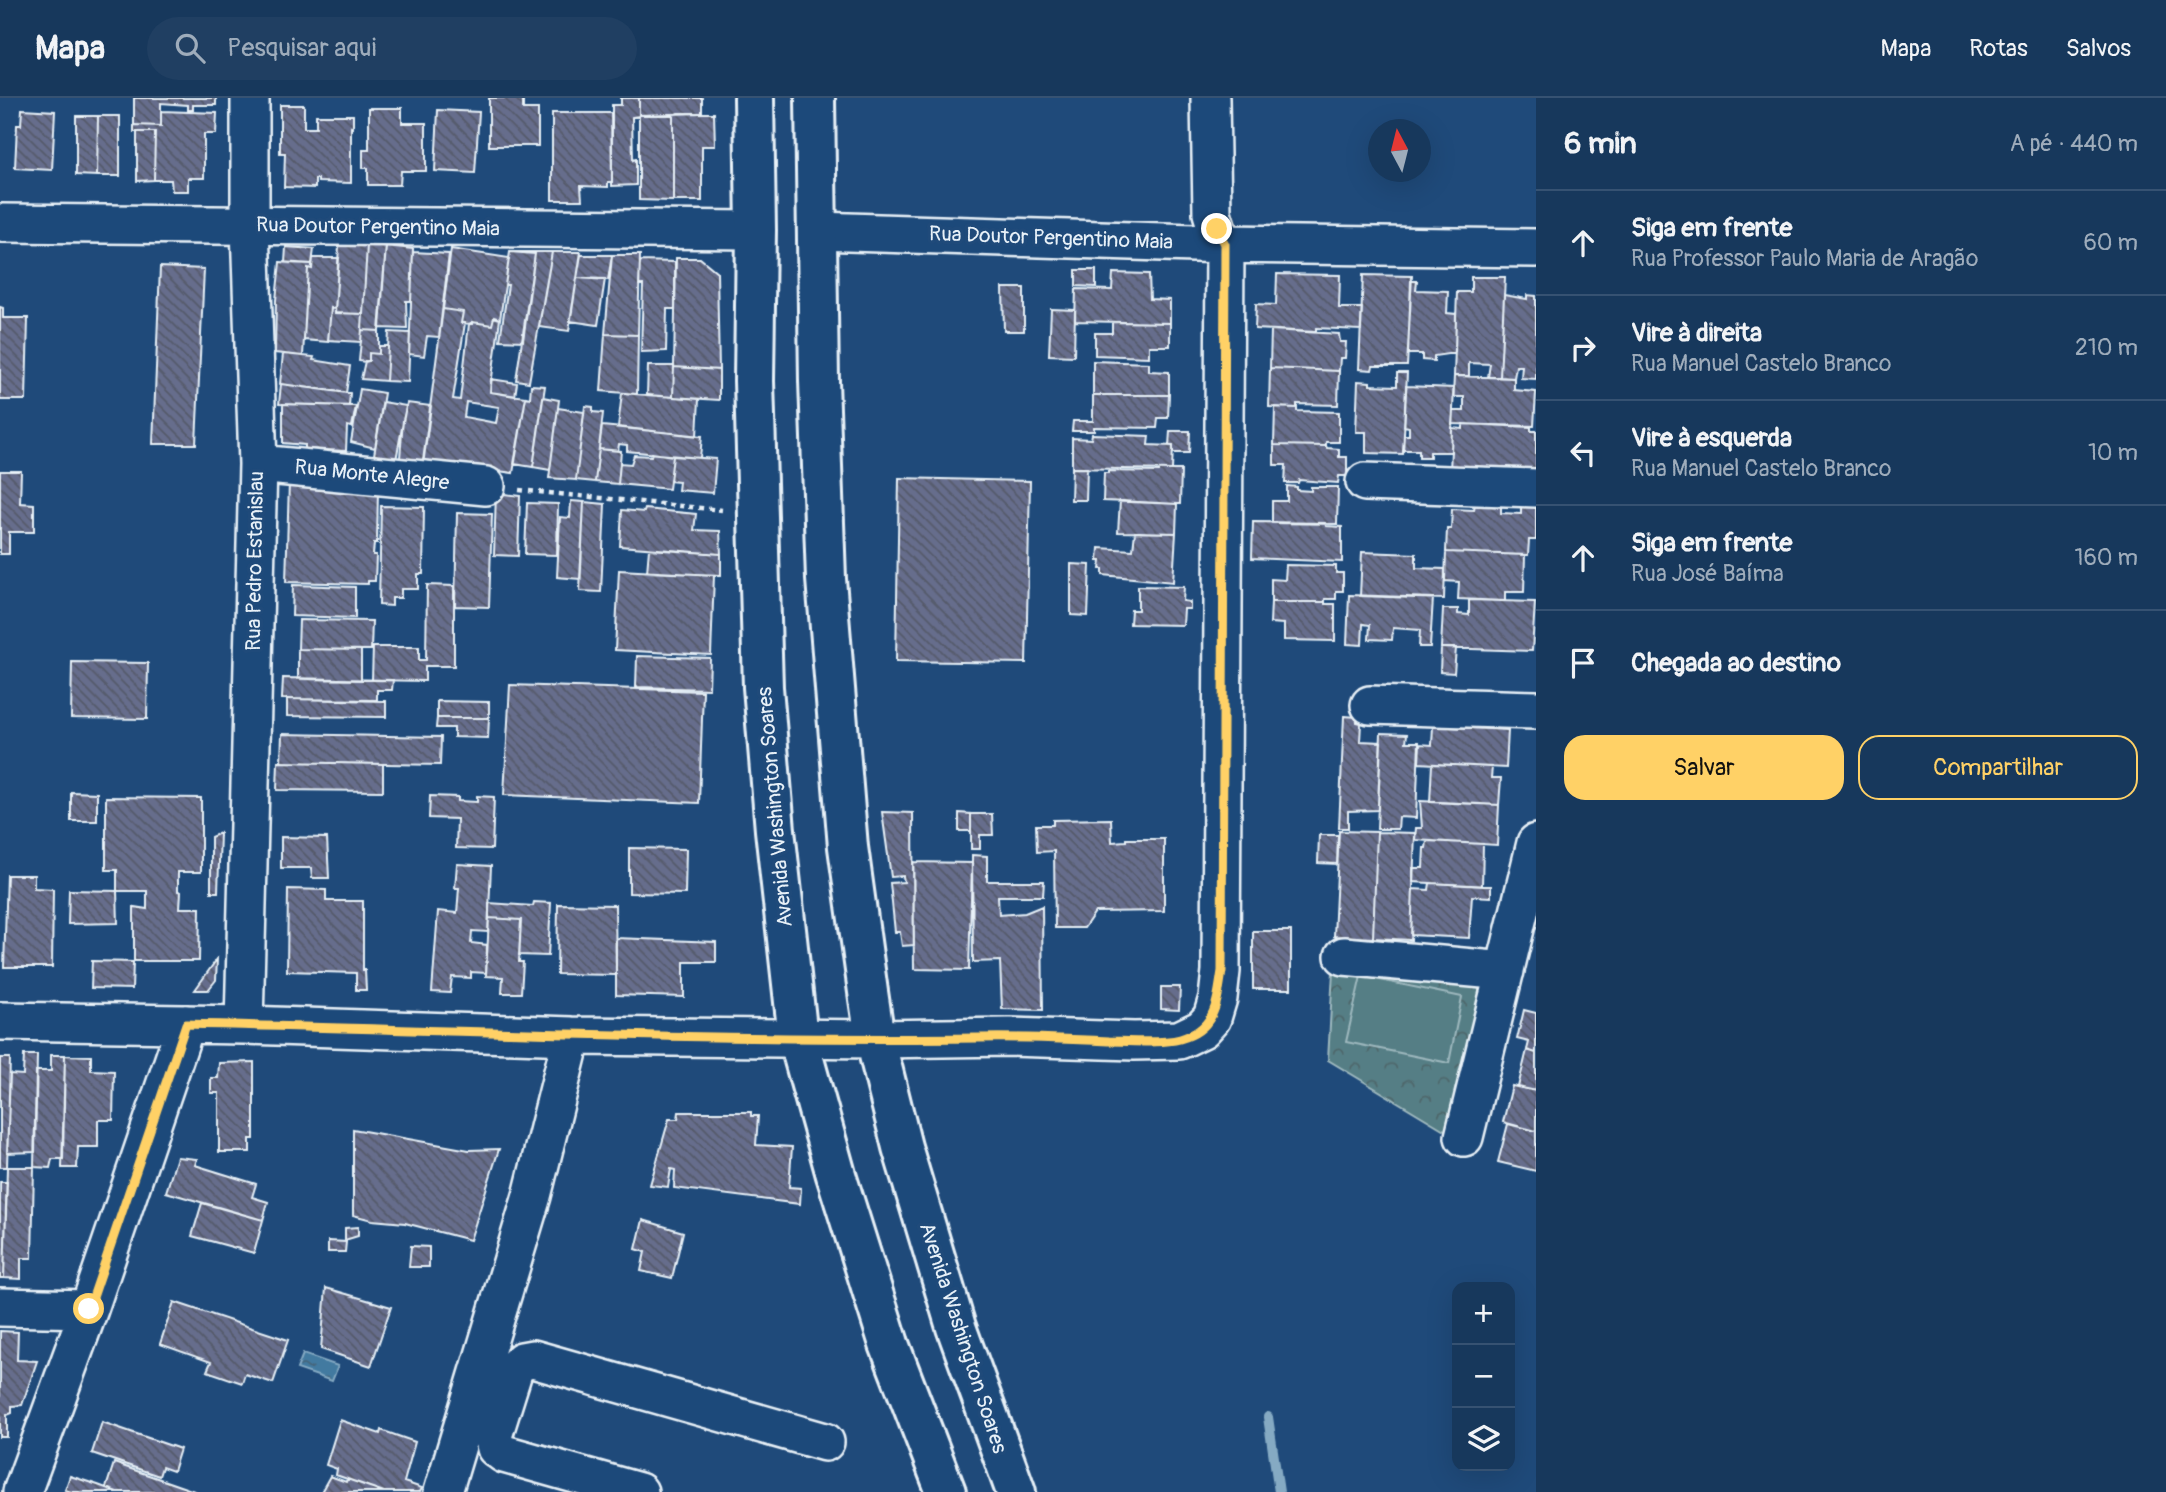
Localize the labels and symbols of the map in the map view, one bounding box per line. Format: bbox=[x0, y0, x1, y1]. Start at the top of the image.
north arrow bbox=[1368, 119, 1431, 182]
street label: Rua Doutor Pergentino Maia bbox=[256, 211, 500, 243]
route end bbox=[1201, 213, 1232, 244]
street label: Rua Doutor Pergentino Maia bbox=[929, 220, 1173, 256]
street label: Rua Monte Alegre bbox=[293, 453, 451, 497]
street label: Rua Pedro Estanislau bbox=[240, 471, 270, 651]
street label: Avenida Washington Soares bbox=[751, 685, 799, 928]
street label: Avenida Washington Soares bbox=[913, 1219, 1013, 1457]
route start bbox=[73, 1293, 104, 1324]

